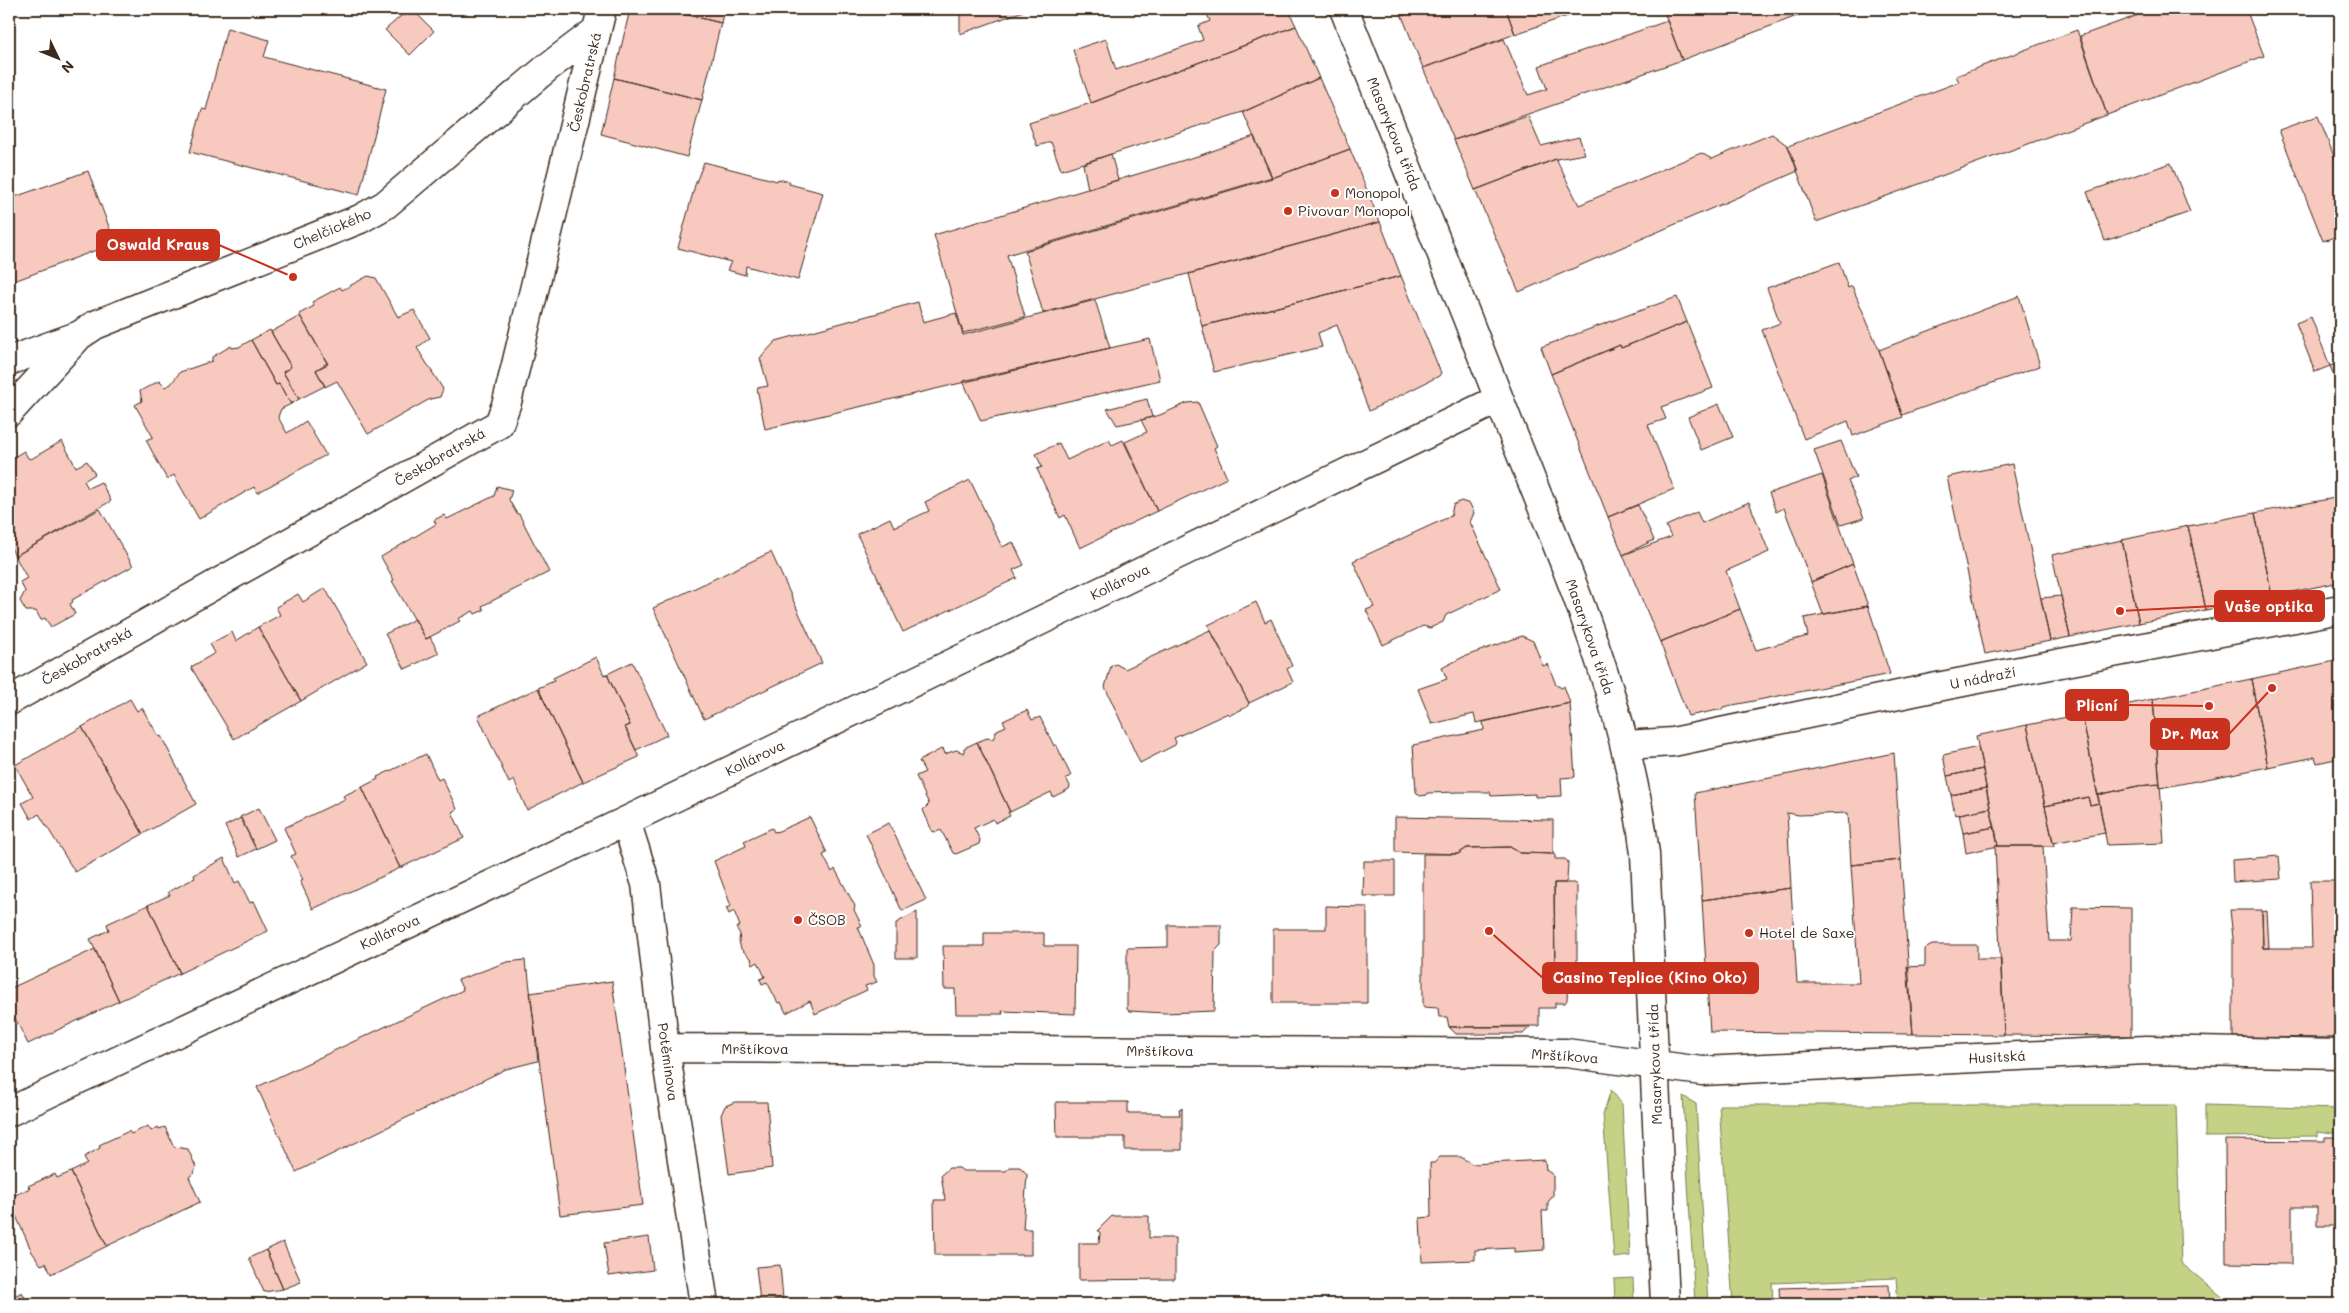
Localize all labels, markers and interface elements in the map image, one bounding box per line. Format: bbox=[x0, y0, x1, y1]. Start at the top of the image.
street label: Českobratrská bbox=[564, 30, 605, 134]
north arrow bbox=[32, 32, 82, 82]
text: N bbox=[57, 57, 78, 78]
street label: Masarykova třída bbox=[1363, 74, 1426, 194]
place label: Monopol bbox=[1345, 183, 1401, 202]
marker: Monopol bbox=[1329, 187, 1341, 199]
place label: Pivovar Monopol bbox=[1298, 201, 1410, 220]
street label: Chelčického bbox=[290, 204, 374, 254]
marker: Pivovar Monopol bbox=[1282, 205, 1294, 217]
callout: Oswald Kraus bbox=[97, 230, 219, 260]
text: Oswald Kraus bbox=[107, 234, 209, 254]
street label: Českobratrská bbox=[391, 423, 489, 490]
street label: Kollárova bbox=[1087, 559, 1153, 604]
street label: Masarykova třída bbox=[1562, 576, 1619, 697]
callout: Vaše optika bbox=[2215, 591, 2324, 621]
text: Vaše optika bbox=[2225, 596, 2313, 616]
street label: Českobratrská bbox=[38, 622, 136, 689]
street label: U nádraží bbox=[1948, 662, 2018, 693]
callout: Plicní bbox=[2066, 690, 2128, 720]
text: Plicní bbox=[2076, 695, 2118, 715]
callout: Dr. Max bbox=[2151, 719, 2229, 749]
text: Dr. Max bbox=[2161, 723, 2219, 743]
street label: Kollárova bbox=[722, 735, 788, 780]
street label: Kollárova bbox=[357, 909, 423, 954]
place label: ČSOB bbox=[808, 910, 846, 929]
marker: ČSOB bbox=[792, 914, 804, 926]
place label: Hotel de Saxe bbox=[1759, 923, 1855, 942]
marker: Hotel de Saxe bbox=[1743, 927, 1755, 939]
callout: Casino Teplice (Kino Oko) bbox=[1543, 963, 1758, 993]
text: Casino Teplice (Kino Oko) bbox=[1553, 967, 1747, 987]
street label: Masarykova třída bbox=[1643, 1003, 1666, 1125]
street label: Potěminova bbox=[654, 1021, 683, 1103]
street label: Mrštíkova bbox=[721, 1039, 789, 1058]
street label: Mrštíkova bbox=[1126, 1041, 1194, 1060]
street label: Mrštíkova bbox=[1531, 1044, 1599, 1067]
street label: Husitská bbox=[1968, 1045, 2026, 1068]

